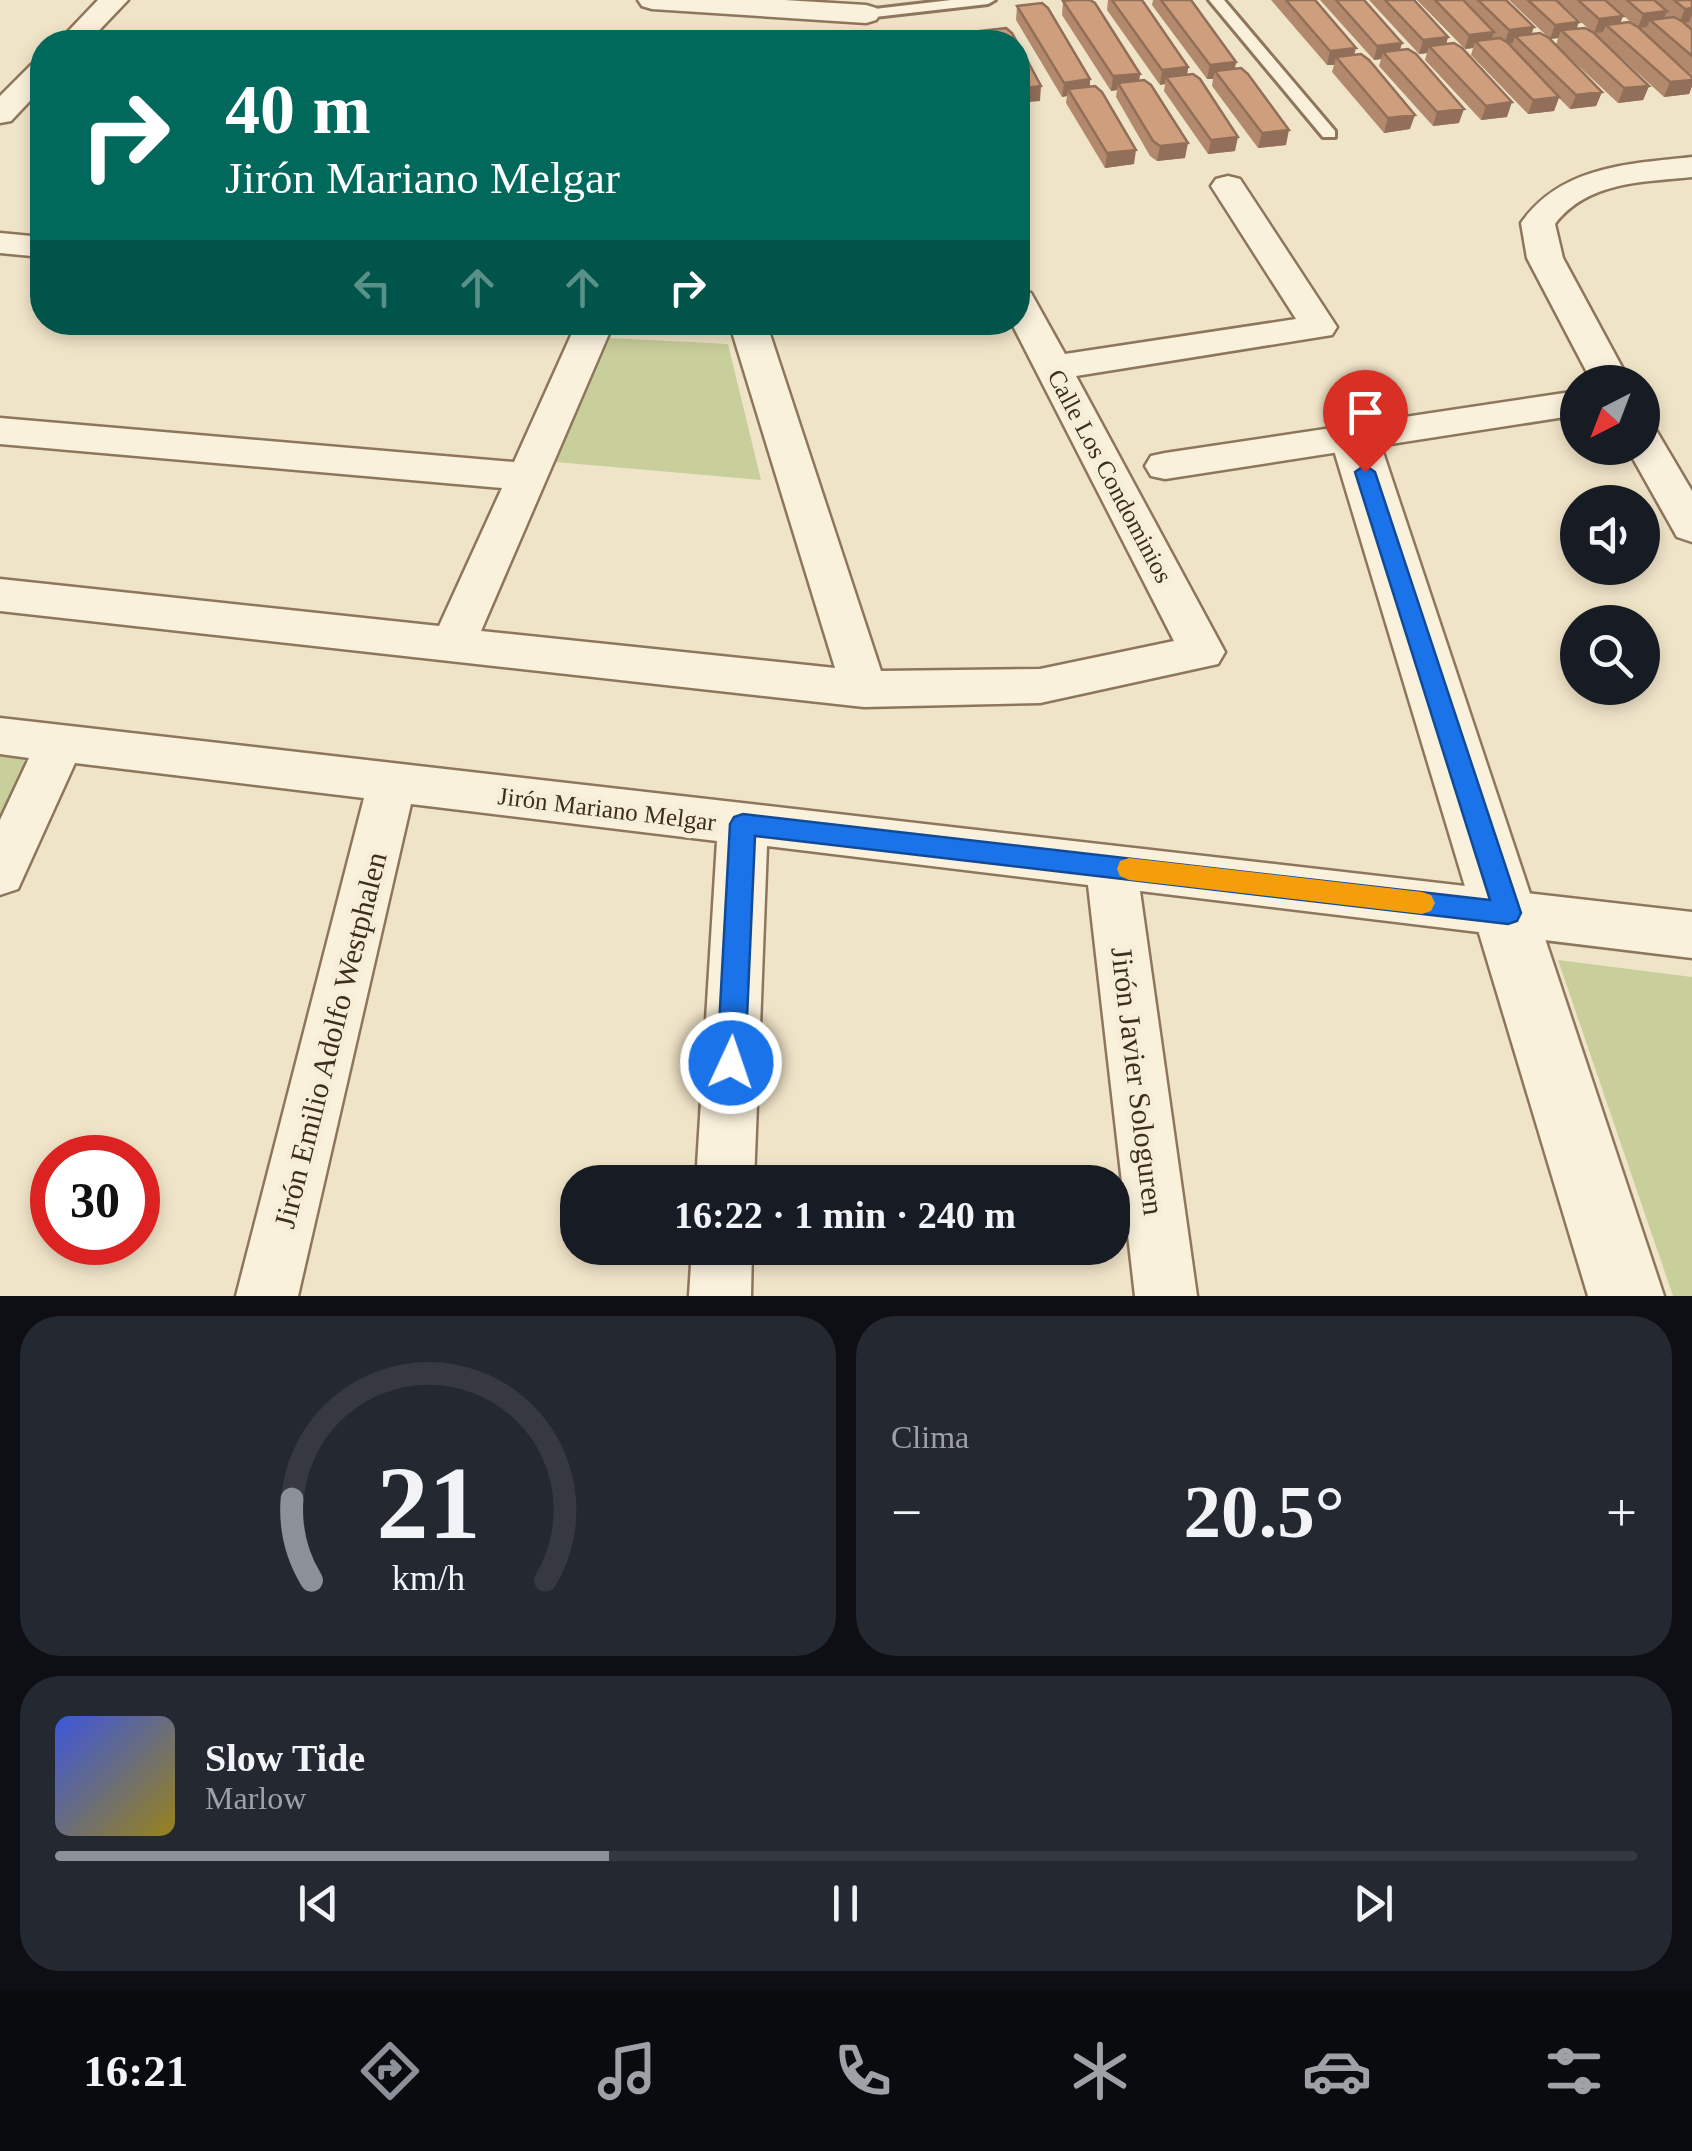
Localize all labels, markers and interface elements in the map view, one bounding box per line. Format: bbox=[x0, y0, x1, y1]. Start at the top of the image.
icon: right bbox=[60, 70, 190, 200]
text: 40 m bbox=[225, 71, 371, 148]
text: Jirón Mariano Melgar bbox=[225, 153, 620, 203]
icon: left bbox=[345, 260, 400, 315]
icon: ahead bbox=[450, 260, 505, 315]
icon: ahead bbox=[555, 260, 610, 315]
icon: right bbox=[660, 260, 715, 315]
street label: Calle Los Condominios bbox=[1042, 365, 1178, 587]
north arrow bbox=[1560, 365, 1660, 465]
map controls bbox=[1560, 365, 1660, 705]
pin bbox=[1323, 370, 1408, 473]
icon: arrive bbox=[1338, 385, 1393, 440]
button: sound bbox=[1560, 485, 1660, 585]
button: search bbox=[1560, 605, 1660, 705]
street label: Jirón Mariano Melgar bbox=[496, 782, 718, 836]
street label: Jirón Emilio Adolfo Westphalen bbox=[267, 849, 393, 1231]
street label: Jirón Javier Sologuren bbox=[1105, 945, 1171, 1217]
position arrow bbox=[679, 1011, 783, 1115]
speed limit sign: 30 bbox=[30, 1135, 160, 1265]
text: 16:22 · 1 min · 240 m bbox=[674, 1194, 1016, 1236]
text: Clima bbox=[891, 1419, 969, 1455]
text: 21 bbox=[376, 1445, 480, 1560]
text: 20.5° bbox=[1183, 1470, 1345, 1553]
text: − bbox=[891, 1482, 922, 1543]
text: + bbox=[1606, 1482, 1637, 1543]
text: km/h bbox=[391, 1558, 465, 1598]
text: Slow Tide bbox=[205, 1737, 365, 1779]
text: Marlow bbox=[205, 1780, 306, 1816]
icon: previous bbox=[291, 1876, 346, 1931]
icon: pause bbox=[818, 1876, 873, 1931]
icon: next bbox=[1346, 1876, 1401, 1931]
icon: directions bbox=[355, 2036, 425, 2106]
icon: music bbox=[592, 2036, 662, 2106]
icon: phone bbox=[828, 2036, 898, 2106]
icon: climate bbox=[1065, 2036, 1135, 2106]
icon: car bbox=[1302, 2036, 1372, 2106]
icon: filters bbox=[1539, 2036, 1609, 2106]
text: 16:21 bbox=[83, 2046, 188, 2096]

